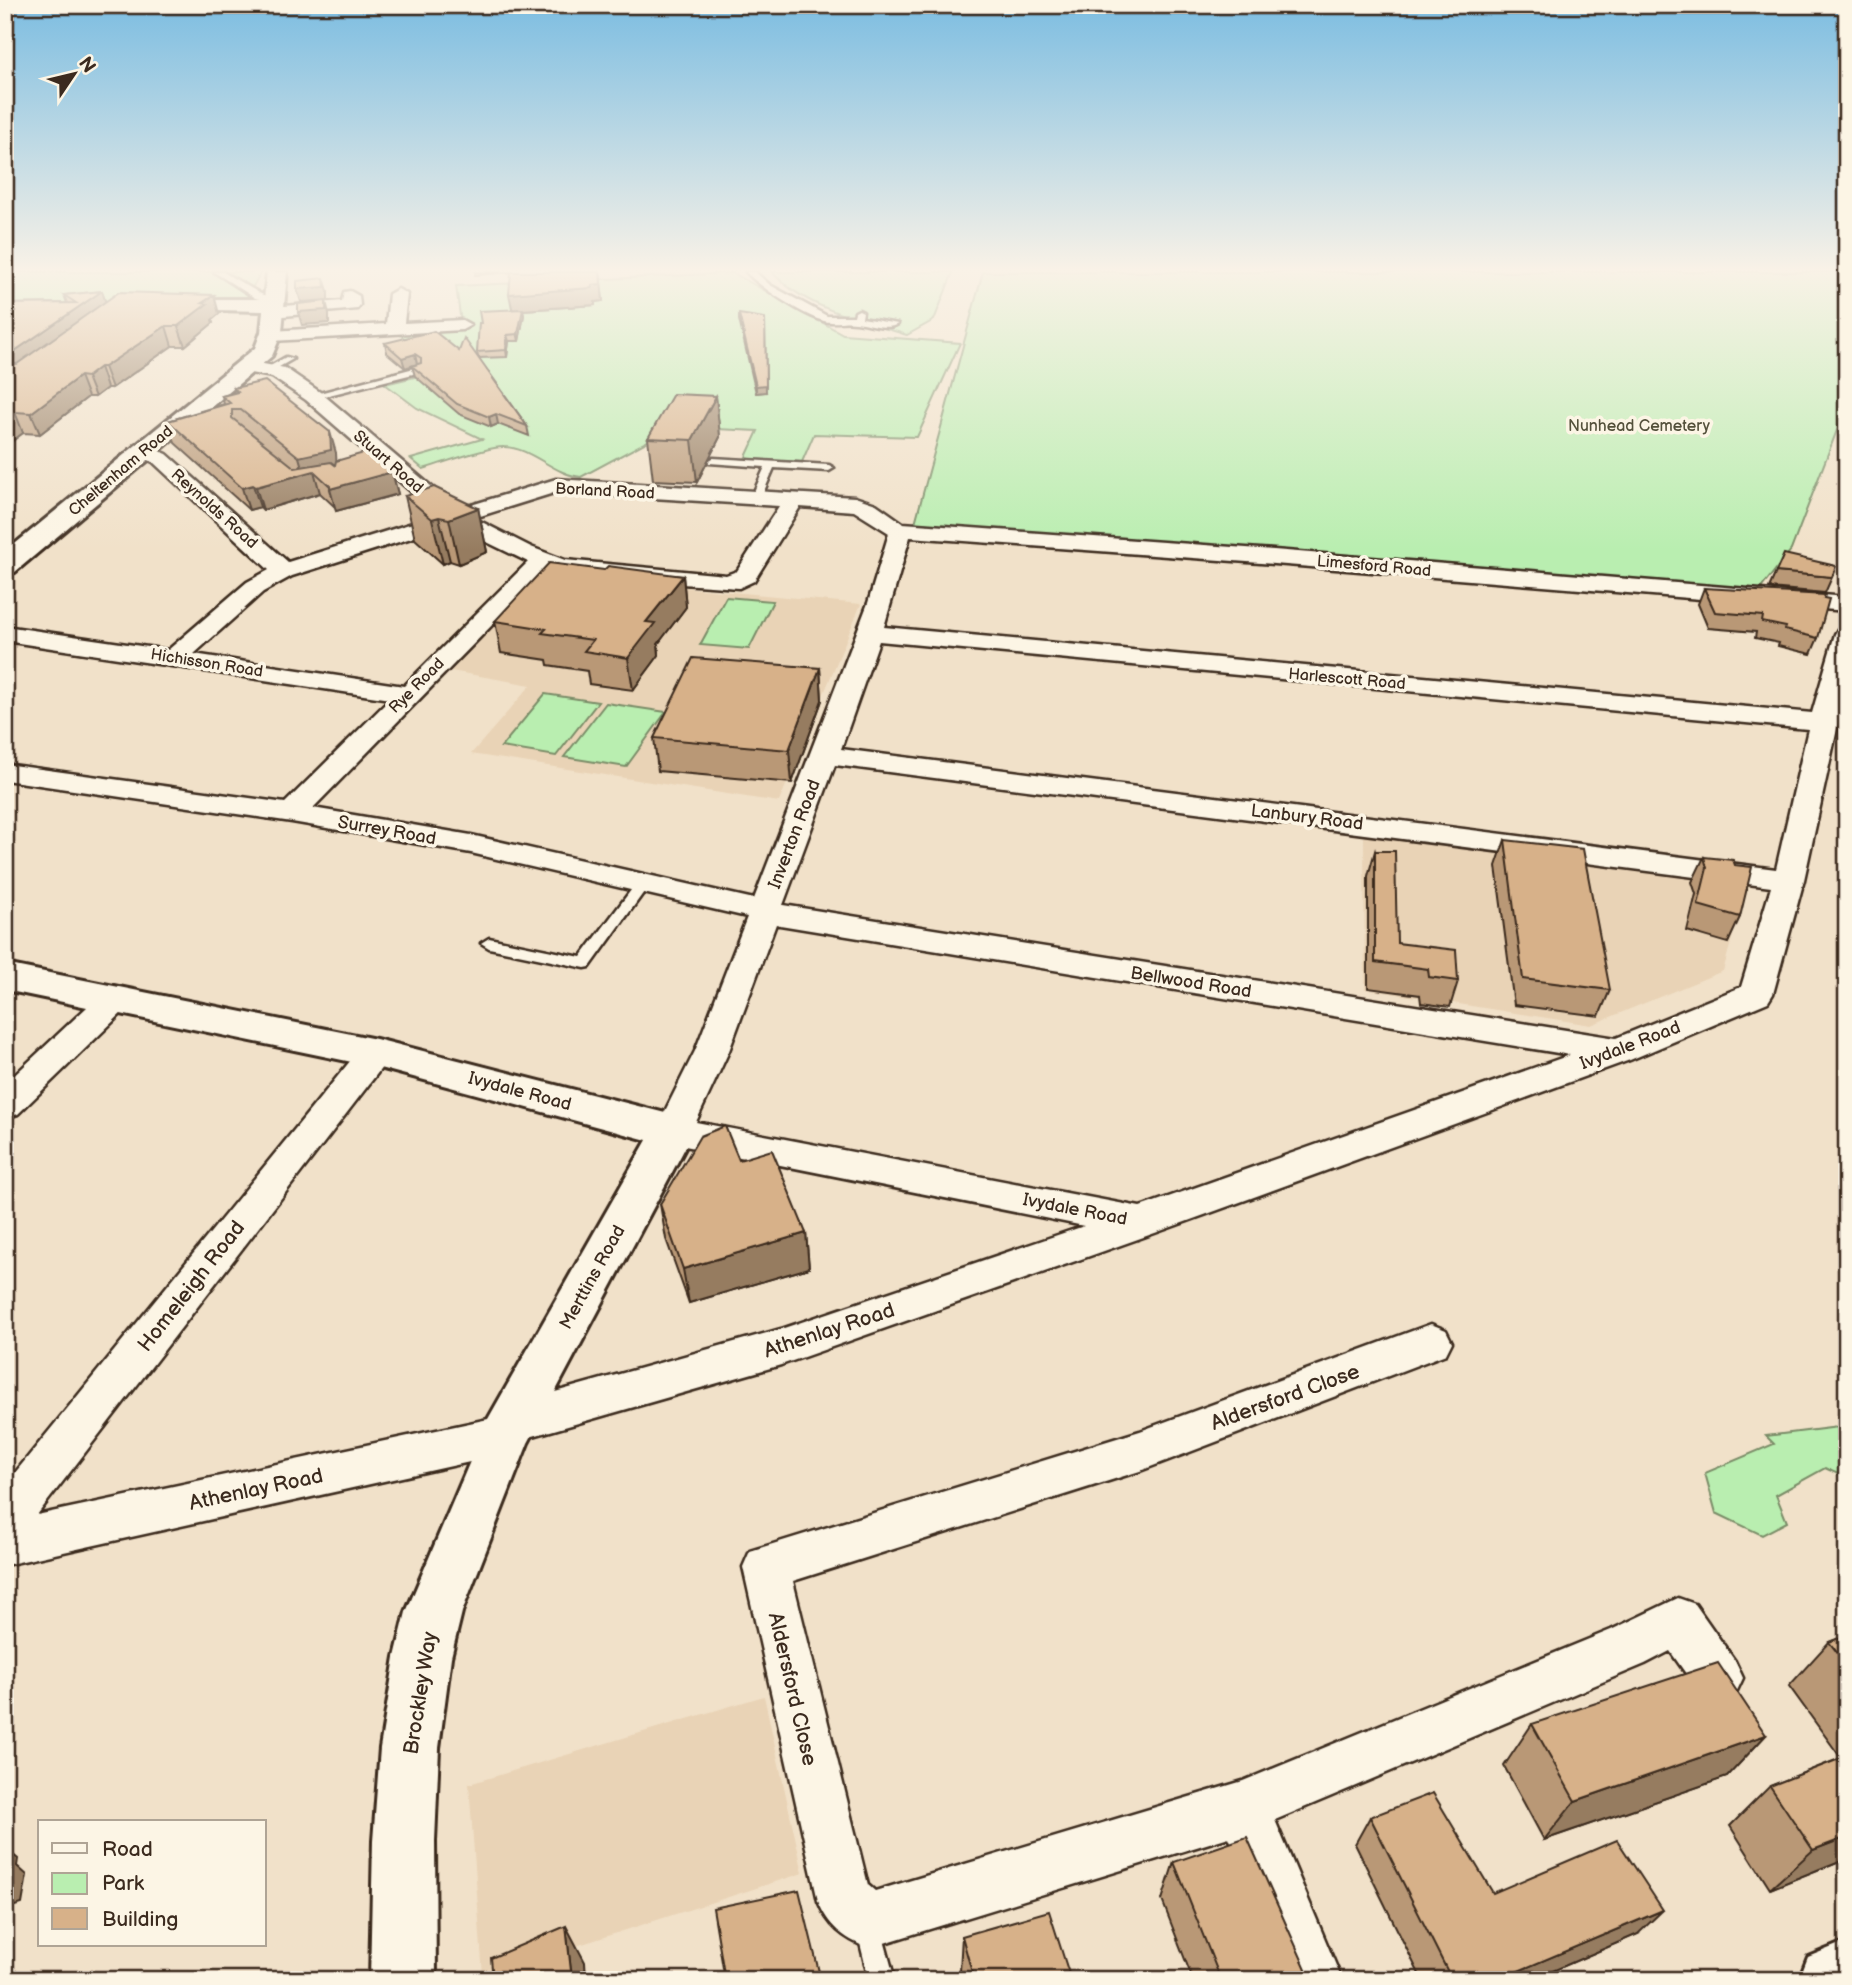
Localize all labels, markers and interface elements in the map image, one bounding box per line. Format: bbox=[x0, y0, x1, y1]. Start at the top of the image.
north arrow bbox=[38, 38, 108, 108]
text: N bbox=[73, 53, 100, 78]
park label: Nunhead Cemetery bbox=[1568, 417, 1711, 436]
street label: Cheltenham Road bbox=[65, 422, 177, 520]
street label: Stuart Road bbox=[349, 427, 427, 498]
street label: Reynolds Road bbox=[167, 465, 261, 553]
street label: Borland Road bbox=[555, 479, 655, 504]
street label: Limesford Road bbox=[1316, 552, 1432, 581]
street label: Hichisson Road bbox=[149, 645, 264, 682]
street label: Rye Road bbox=[385, 654, 449, 718]
street label: Harlescott Road bbox=[1287, 665, 1406, 694]
street label: Inverton Road bbox=[764, 777, 825, 892]
street label: Lanbury Road bbox=[1250, 800, 1364, 835]
street label: Surrey Road bbox=[336, 812, 438, 849]
street label: Bellwood Road bbox=[1129, 963, 1253, 1002]
street label: Ivydale Road bbox=[1577, 1017, 1683, 1074]
street label: Ivydale Road bbox=[466, 1068, 574, 1115]
street label: Ivydale Road bbox=[1021, 1189, 1129, 1230]
street label: Homeleigh Road bbox=[133, 1216, 250, 1357]
street label: Merttins Road bbox=[555, 1222, 630, 1333]
street label: Athenlay Road bbox=[761, 1298, 898, 1363]
street label: Aldersford Close bbox=[1207, 1359, 1363, 1436]
street label: Athenlay Road bbox=[187, 1463, 325, 1516]
street label: Aldersford Close bbox=[763, 1610, 822, 1768]
street label: Brockley Way bbox=[398, 1629, 443, 1756]
legend bbox=[38, 1820, 266, 1946]
text: Road bbox=[102, 1837, 153, 1862]
text: Park bbox=[102, 1871, 145, 1896]
text: Building bbox=[102, 1907, 178, 1932]

